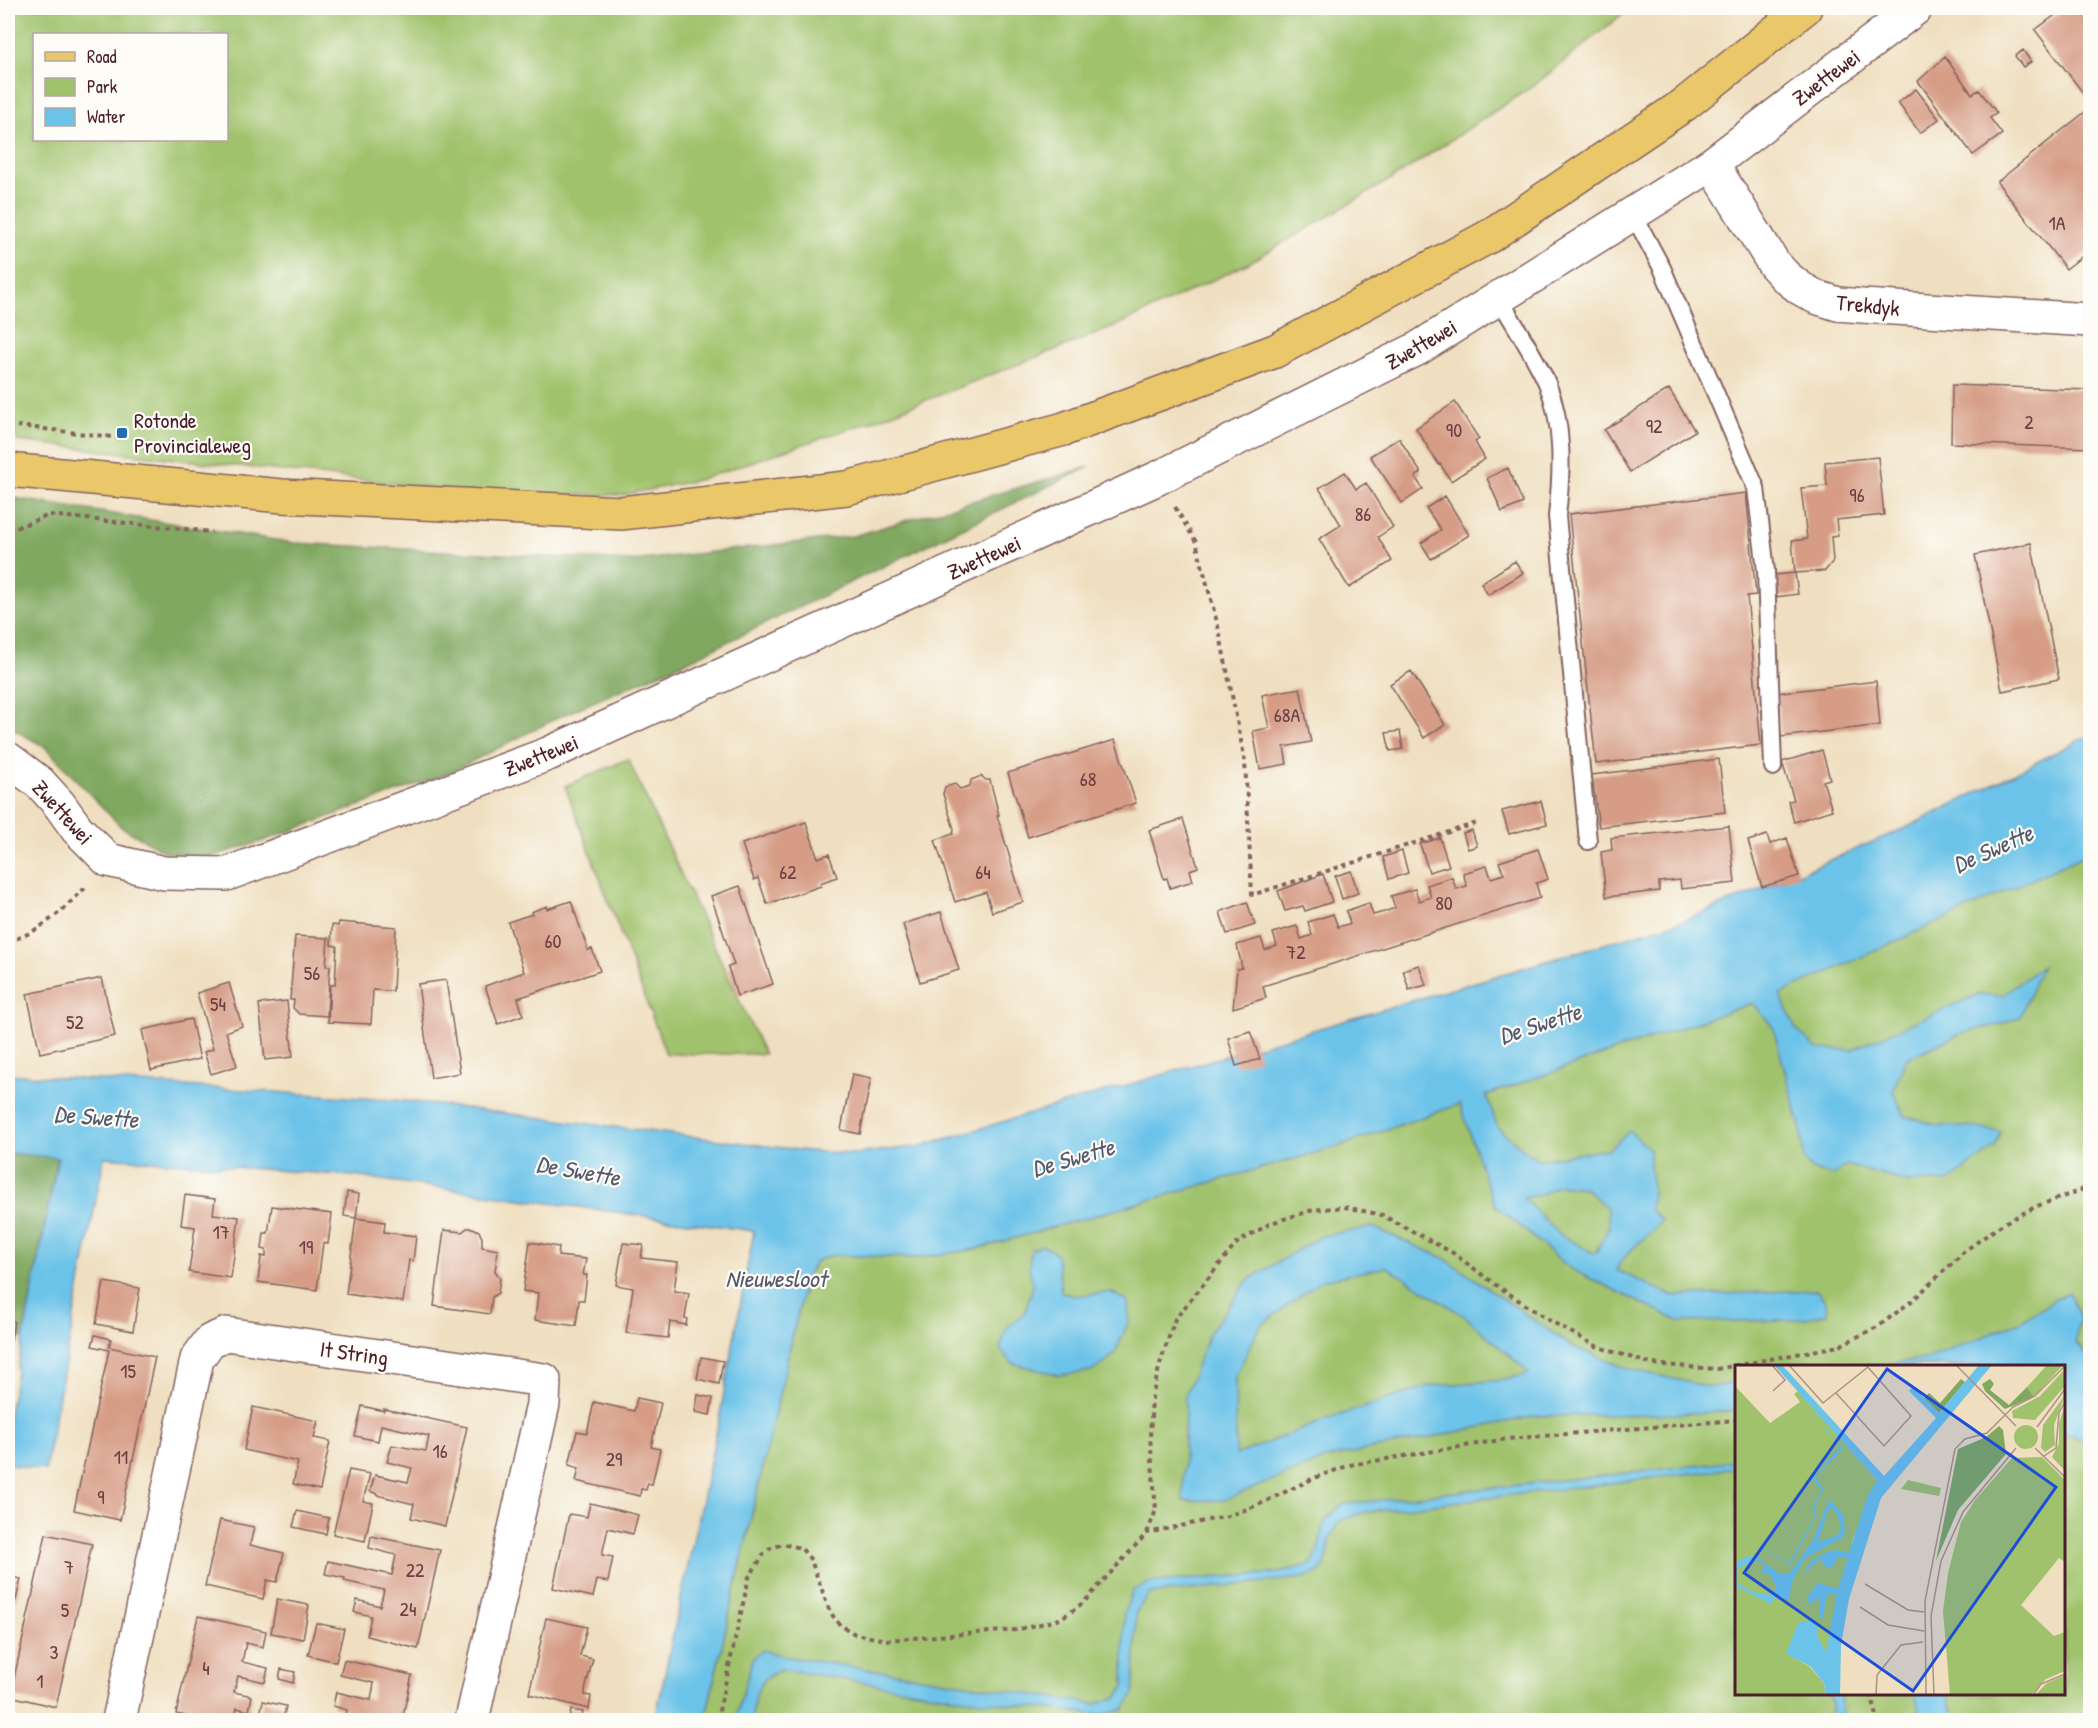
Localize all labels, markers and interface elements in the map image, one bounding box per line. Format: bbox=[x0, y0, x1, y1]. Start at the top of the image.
legend bbox=[33, 33, 228, 141]
street label: Zwettewei bbox=[1786, 42, 1866, 112]
text: Road bbox=[87, 44, 117, 69]
text: Park bbox=[87, 74, 118, 99]
text: Water bbox=[87, 104, 125, 129]
house number: 1A bbox=[2048, 209, 2066, 236]
street label: Trekdyk bbox=[1835, 287, 1901, 323]
street label: Zwettewei bbox=[1380, 312, 1462, 376]
place label: Rotonde Provincialeweg bbox=[134, 405, 251, 460]
house number: 2 bbox=[2024, 408, 2034, 435]
house number: 92 bbox=[1646, 412, 1663, 439]
house number: 90 bbox=[1446, 416, 1462, 443]
marker: Rotonde Provincialeweg bbox=[115, 426, 129, 440]
house number: 96 bbox=[1849, 481, 1865, 508]
house number: 86 bbox=[1355, 500, 1371, 527]
street label: Zwettewei bbox=[942, 527, 1026, 587]
house number: 68A bbox=[1274, 701, 1300, 728]
street label: Zwettewei bbox=[499, 727, 583, 783]
house number: 68 bbox=[1080, 765, 1096, 792]
street label: Zwettewei bbox=[26, 773, 100, 851]
water label: De Swette bbox=[1948, 816, 2039, 880]
house number: 62 bbox=[779, 858, 797, 885]
house number: 64 bbox=[975, 858, 991, 885]
house number: 80 bbox=[1435, 889, 1453, 916]
house number: 60 bbox=[545, 927, 562, 954]
house number: 72 bbox=[1286, 938, 1306, 965]
house number: 56 bbox=[304, 959, 320, 986]
house number: 54 bbox=[210, 990, 226, 1017]
water label: De Swette bbox=[1495, 994, 1586, 1051]
house number: 52 bbox=[66, 1008, 85, 1035]
water label: De Swette bbox=[53, 1097, 141, 1135]
water label: De Swette bbox=[1028, 1130, 1119, 1184]
water label: De Swette bbox=[534, 1147, 624, 1193]
house number: 17 bbox=[212, 1218, 230, 1245]
house number: 19 bbox=[299, 1233, 313, 1260]
water label: Nieuwesloot bbox=[725, 1262, 830, 1294]
street label: It String bbox=[318, 1333, 390, 1373]
house number: 15 bbox=[120, 1357, 136, 1384]
inset map bbox=[1735, 1365, 2065, 1695]
house number: 16 bbox=[432, 1437, 448, 1464]
house number: 11 bbox=[114, 1443, 128, 1470]
house number: 29 bbox=[606, 1445, 622, 1472]
house number: 9 bbox=[97, 1483, 105, 1510]
house number: 7 bbox=[64, 1553, 74, 1580]
house number: 22 bbox=[406, 1556, 425, 1583]
house number: 24 bbox=[400, 1595, 416, 1622]
house number: 5 bbox=[61, 1596, 70, 1623]
house number: 3 bbox=[50, 1638, 59, 1665]
house number: 4 bbox=[202, 1654, 210, 1681]
house number: 1 bbox=[36, 1667, 44, 1694]

